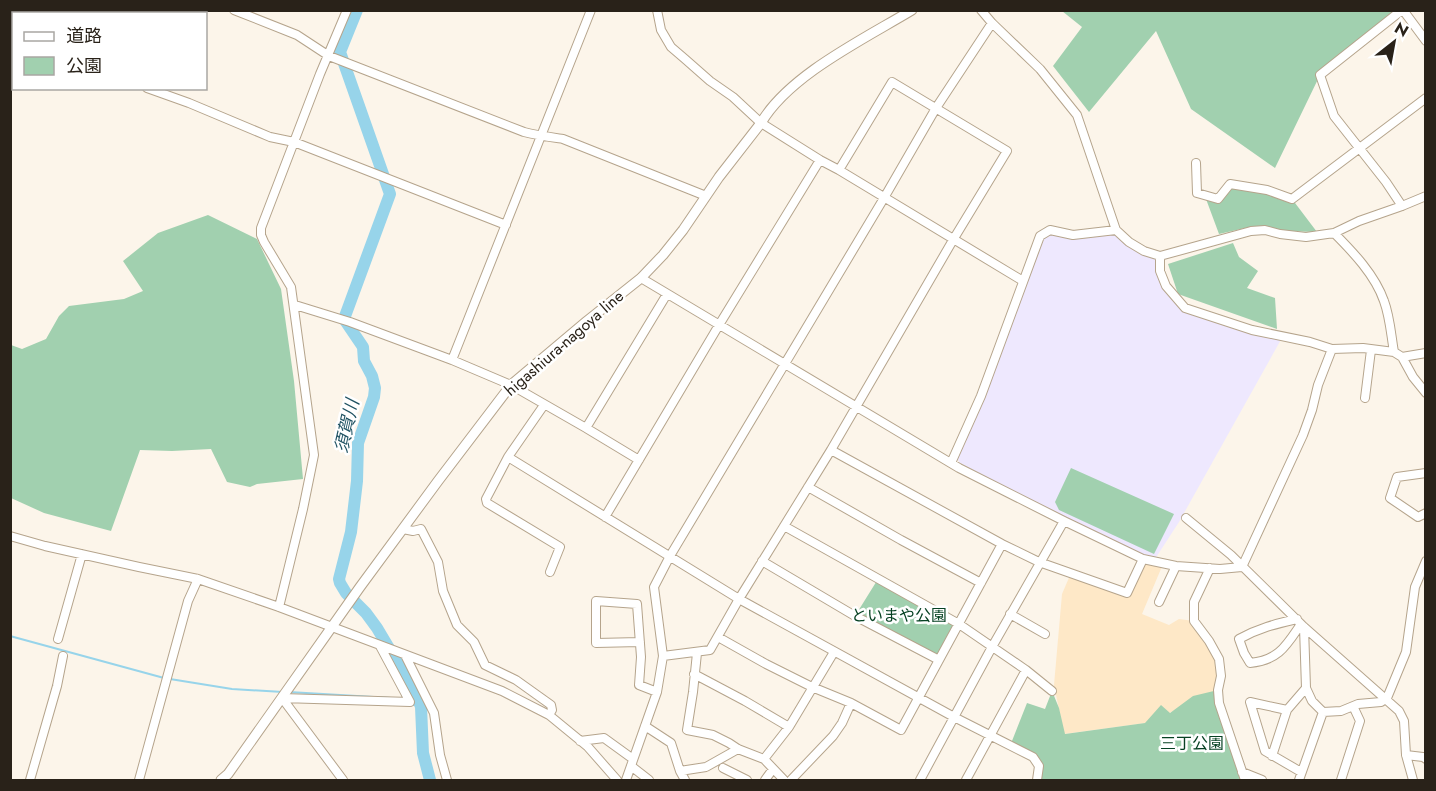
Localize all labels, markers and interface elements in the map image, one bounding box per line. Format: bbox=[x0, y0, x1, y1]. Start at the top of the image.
legend bbox=[12, 12, 207, 90]
north arrow bbox=[1364, 12, 1424, 72]
text: N bbox=[1390, 16, 1413, 43]
text: 道路 bbox=[66, 23, 102, 49]
text: 公園 bbox=[66, 53, 102, 79]
street label: higashiura-nagoya line bbox=[499, 285, 629, 401]
water label: 須賀川 bbox=[328, 395, 366, 455]
park label: といまや公園 bbox=[851, 604, 947, 627]
park label: 三丁公園 bbox=[1160, 732, 1224, 755]

